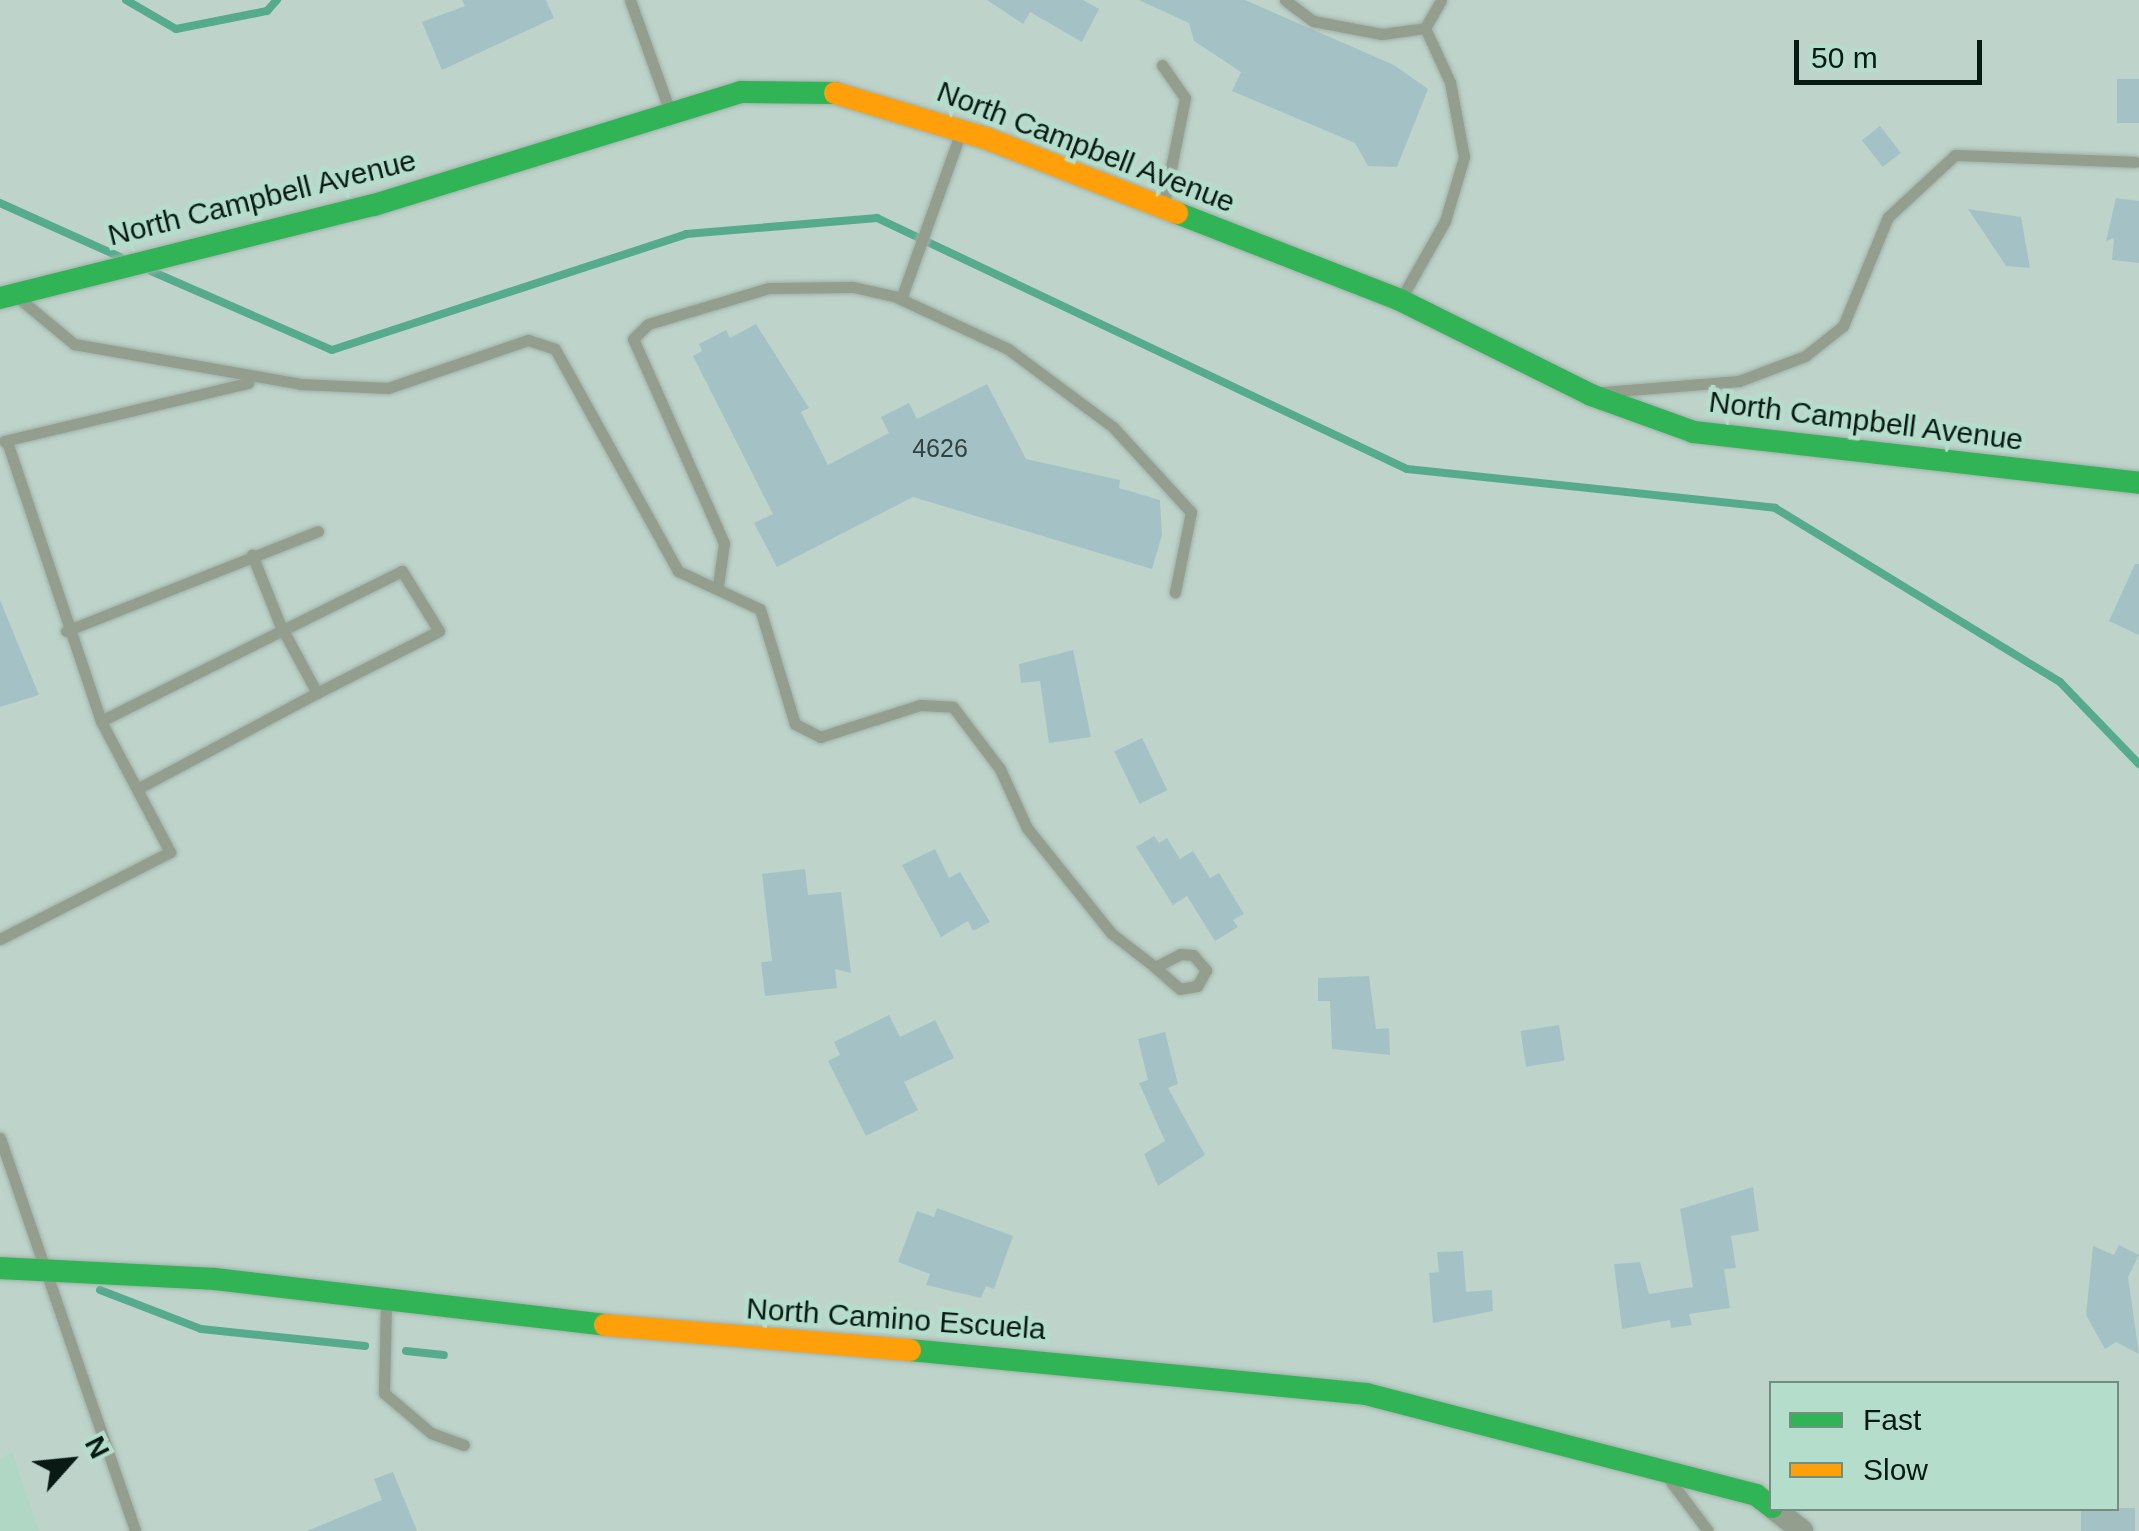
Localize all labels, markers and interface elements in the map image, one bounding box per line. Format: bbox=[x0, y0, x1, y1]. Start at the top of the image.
scale bar bbox=[1799, 20, 1986, 82]
text: 50 m bbox=[1811, 41, 1878, 74]
street label: North Campbell Avenue bbox=[931, 73, 1241, 221]
street label: North Campbell Avenue bbox=[103, 142, 421, 254]
street label: North Campbell Avenue bbox=[1706, 384, 2026, 458]
house number: 4626 bbox=[912, 433, 968, 463]
street label: North Camino Escuela bbox=[745, 1291, 1047, 1347]
legend bbox=[1769, 1381, 2119, 1511]
text: Fast bbox=[1863, 1403, 1921, 1436]
north arrow bbox=[20, 1411, 120, 1511]
text: N bbox=[79, 1431, 116, 1463]
text: Slow bbox=[1863, 1453, 1928, 1486]

